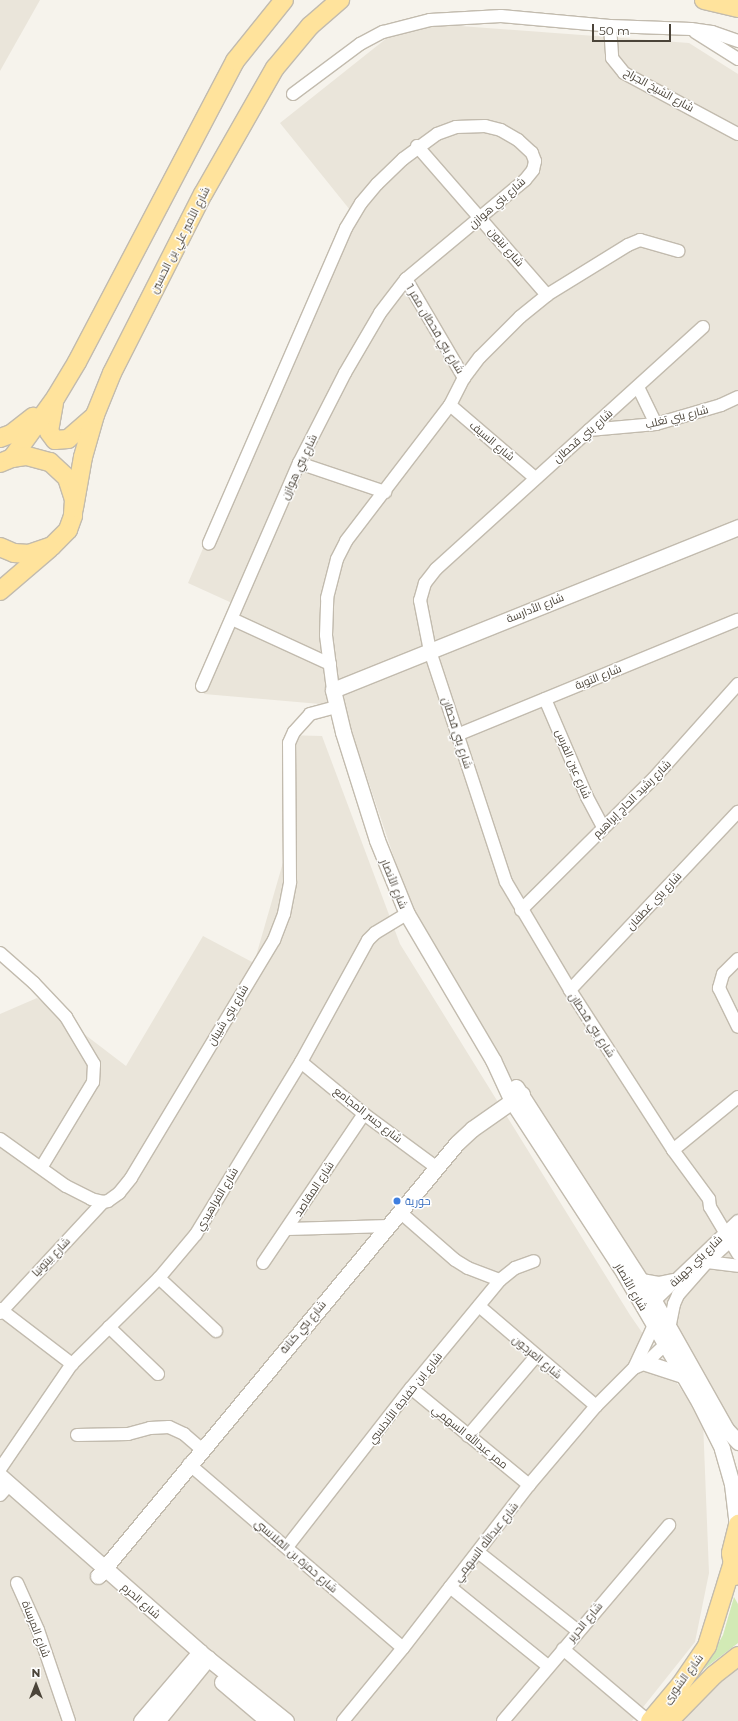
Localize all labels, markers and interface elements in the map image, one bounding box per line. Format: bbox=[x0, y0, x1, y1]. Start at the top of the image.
scale bar bbox=[594, 16, 673, 42]
text: 50 m bbox=[599, 23, 630, 38]
street label: شارع الشيخ الجراح bbox=[622, 65, 696, 115]
street label: شارع بني هوازن bbox=[466, 175, 528, 231]
street label: شارع الأمير علي بن الحسين bbox=[147, 184, 213, 296]
street label: شارع نبتون bbox=[486, 225, 526, 269]
street label: شارع بني قحطان ممر 1 bbox=[403, 282, 467, 376]
street label: شارع بني تغلب bbox=[644, 403, 710, 431]
street label: شارع بني قحطان bbox=[551, 407, 615, 465]
street label: شارع السيف bbox=[467, 418, 517, 464]
street label: شارع بني هوازن bbox=[278, 432, 320, 502]
street label: شارع الأدارسة bbox=[504, 590, 566, 626]
street label: شارع التوبة bbox=[573, 662, 623, 692]
street label: شارع بني قحطان bbox=[439, 696, 475, 770]
street label: شارع عين الفرس bbox=[552, 727, 594, 801]
street label: شارع رشيد الحاج إبراهيم bbox=[590, 757, 674, 841]
street label: شارع الأنصار bbox=[378, 857, 410, 911]
street label: شارع بني غطفان bbox=[624, 869, 684, 933]
street label: شارع بني شيبان bbox=[205, 982, 251, 1048]
street label: شارع بني قحطان bbox=[566, 990, 618, 1060]
street label: شارع جسر المجامع bbox=[331, 1084, 405, 1146]
street label: شارع المقاصد bbox=[291, 1159, 337, 1219]
street label: شارع الفراهيدي bbox=[193, 1165, 241, 1233]
place label: حورية bbox=[405, 1194, 431, 1208]
marker: حورية bbox=[392, 1196, 402, 1206]
street label: شارع بني جهينة bbox=[667, 1232, 725, 1290]
street label: شارع بيتونيا bbox=[29, 1235, 73, 1279]
street label: شارع الأنصار bbox=[612, 1261, 650, 1313]
street label: شارع بني كنانة bbox=[277, 1298, 329, 1356]
street label: شارع العرجون bbox=[510, 1333, 564, 1381]
street label: شارع ابن خفاجة الأندلسي bbox=[365, 1350, 445, 1446]
street label: ممر عبدالله السهمي bbox=[429, 1402, 511, 1472]
street label: شارع عبدالله السهمي bbox=[451, 1500, 521, 1584]
street label: شارع حمزة بن القلانسي bbox=[252, 1516, 340, 1596]
street label: شارع الحرم bbox=[119, 1581, 163, 1621]
street label: شارع المرساة bbox=[19, 1599, 53, 1659]
street label: شارع الحرير bbox=[565, 1600, 605, 1644]
street label: شارع الشورى bbox=[660, 1652, 706, 1706]
north arrow bbox=[16, 1665, 56, 1705]
text: N bbox=[32, 1666, 40, 1680]

